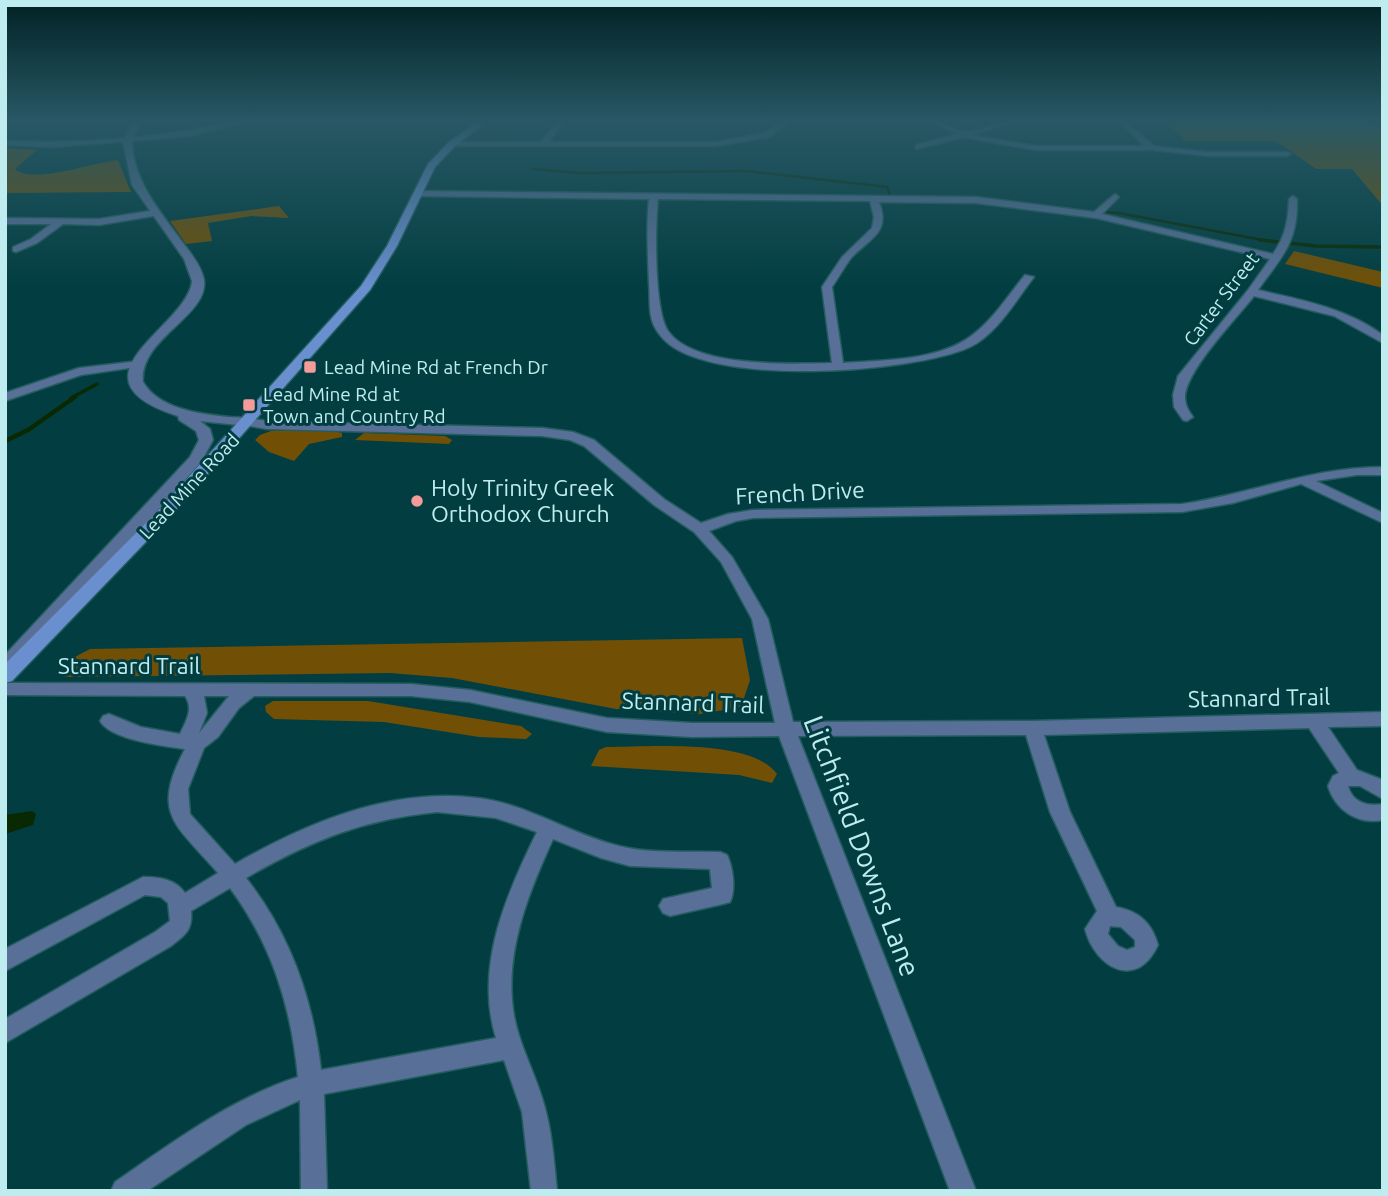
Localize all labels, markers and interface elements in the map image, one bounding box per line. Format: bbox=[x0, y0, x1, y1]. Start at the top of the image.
street label: Carter Street bbox=[1179, 248, 1264, 350]
place label: Lead Mine Rd at French Dr bbox=[324, 356, 548, 378]
marker: Lead Mine Rd at French Dr bbox=[302, 359, 318, 375]
place label: Lead Mine Rd at Town and Country Rd bbox=[263, 383, 446, 427]
marker: Lead Mine Rd at Town and Country Rd bbox=[241, 397, 257, 413]
street label: Lead Mine Road bbox=[135, 429, 243, 543]
place label: Holy Trinity Greek Orthodox Church bbox=[431, 475, 615, 526]
street label: French Drive bbox=[735, 477, 865, 508]
marker: Holy Trinity Greek Orthodox Church bbox=[409, 493, 425, 509]
street label: Stannard Trail bbox=[58, 653, 200, 678]
street label: Stannard Trail bbox=[1188, 684, 1330, 711]
street label: Stannard Trail bbox=[621, 688, 765, 717]
street label: Litchfield Downs Lane bbox=[798, 711, 926, 980]

